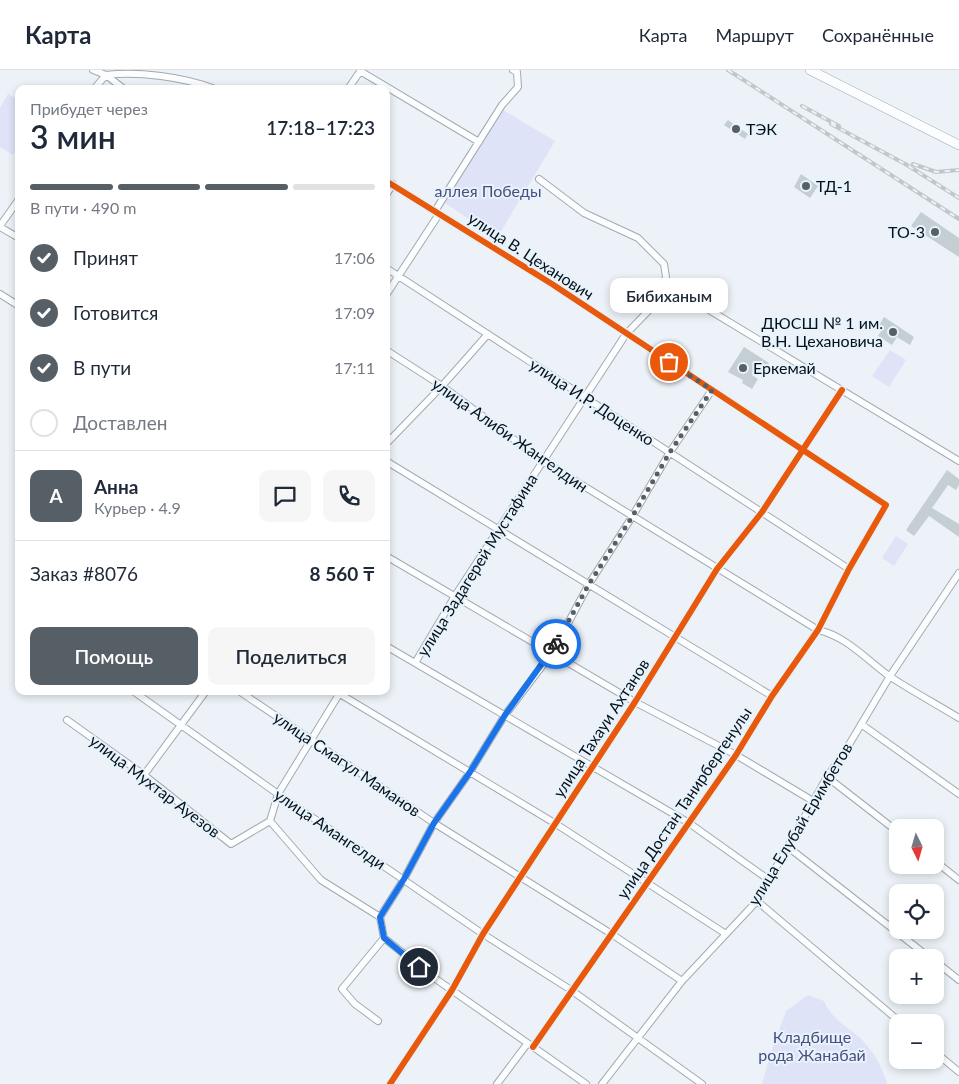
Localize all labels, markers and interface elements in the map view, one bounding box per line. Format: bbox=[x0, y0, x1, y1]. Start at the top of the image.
text: Карта bbox=[25, 20, 92, 49]
text: Карта bbox=[639, 24, 687, 46]
text: Маршрут bbox=[715, 24, 794, 46]
text: Сохранённые bbox=[822, 24, 934, 46]
text: Прибудет через bbox=[30, 99, 148, 118]
text: 17:18–17:23 bbox=[266, 116, 375, 139]
text: 3 мин bbox=[30, 117, 116, 156]
place label: ТЭК bbox=[746, 119, 777, 138]
marker: ТЭК bbox=[730, 123, 742, 135]
place label: ТД-1 bbox=[816, 176, 852, 195]
marker: ТД-1 bbox=[800, 180, 812, 192]
park label: аллея Победы bbox=[435, 181, 541, 200]
text: В пути · 490 m bbox=[30, 198, 136, 217]
street label: улица В. Цеханович bbox=[465, 208, 598, 303]
place label: ТО-3 bbox=[888, 222, 925, 241]
marker: ТО-3 bbox=[929, 226, 941, 238]
icon: check bbox=[30, 244, 58, 272]
text: Принят bbox=[73, 246, 138, 269]
text: 17:06 bbox=[334, 248, 375, 267]
callout: Бибиханым bbox=[610, 277, 728, 312]
text: Бибиханым bbox=[626, 286, 712, 305]
icon: check bbox=[30, 299, 58, 327]
text: Готовится bbox=[73, 301, 158, 324]
text: 17:09 bbox=[334, 303, 375, 322]
place label: ДЮСШ № 1 им. В.Н. Цехановича bbox=[761, 313, 883, 350]
marker: ДЮСШ № 1 им. В.Н. Цехановича bbox=[887, 326, 899, 338]
pin bbox=[648, 341, 690, 383]
icon: bag bbox=[655, 348, 683, 376]
icon: check bbox=[30, 354, 58, 382]
street label: улица И.Р. Доценко bbox=[526, 354, 658, 449]
text: В пути bbox=[73, 356, 131, 379]
text: 17:11 bbox=[334, 358, 375, 377]
place label: Еркемай bbox=[753, 358, 816, 377]
marker: Еркемай bbox=[737, 362, 749, 374]
street label: улица Алиби Жангелдин bbox=[429, 374, 592, 496]
text: Доставлен bbox=[73, 411, 167, 434]
button: chat bbox=[259, 470, 311, 522]
button: phone bbox=[323, 470, 375, 522]
street label: улица Задагерей Мустафина bbox=[412, 470, 541, 660]
text: Анна bbox=[94, 475, 138, 498]
text: А bbox=[49, 484, 63, 507]
text: Курьер · 4.9 bbox=[94, 498, 181, 517]
text: Заказ #8076 bbox=[30, 562, 138, 585]
text: 8 560 ₸ bbox=[310, 562, 375, 585]
courier bbox=[531, 619, 581, 669]
button: Помощь bbox=[30, 627, 198, 685]
button: Поделиться bbox=[208, 627, 375, 685]
icon: bike bbox=[542, 630, 570, 658]
street label: улица Тахауи Ахтанов bbox=[549, 655, 653, 801]
street label: улица Достан Танирбергенулы bbox=[612, 703, 755, 902]
street label: улица Смагул Маманов bbox=[270, 707, 424, 820]
street label: улица Мухтар Ауезов bbox=[86, 730, 224, 841]
street label: улица Елубай Еримбетов bbox=[743, 739, 856, 908]
street label: улица Амангелди bbox=[271, 784, 389, 873]
north arrow bbox=[889, 819, 944, 874]
map controls bbox=[889, 819, 944, 1069]
button: locate bbox=[889, 884, 944, 939]
pin bbox=[398, 946, 440, 988]
button: + bbox=[889, 949, 944, 1004]
icon: home bbox=[405, 953, 433, 981]
button: − bbox=[889, 1014, 944, 1069]
park label: Кладбище рода Жанабай bbox=[758, 1027, 866, 1064]

